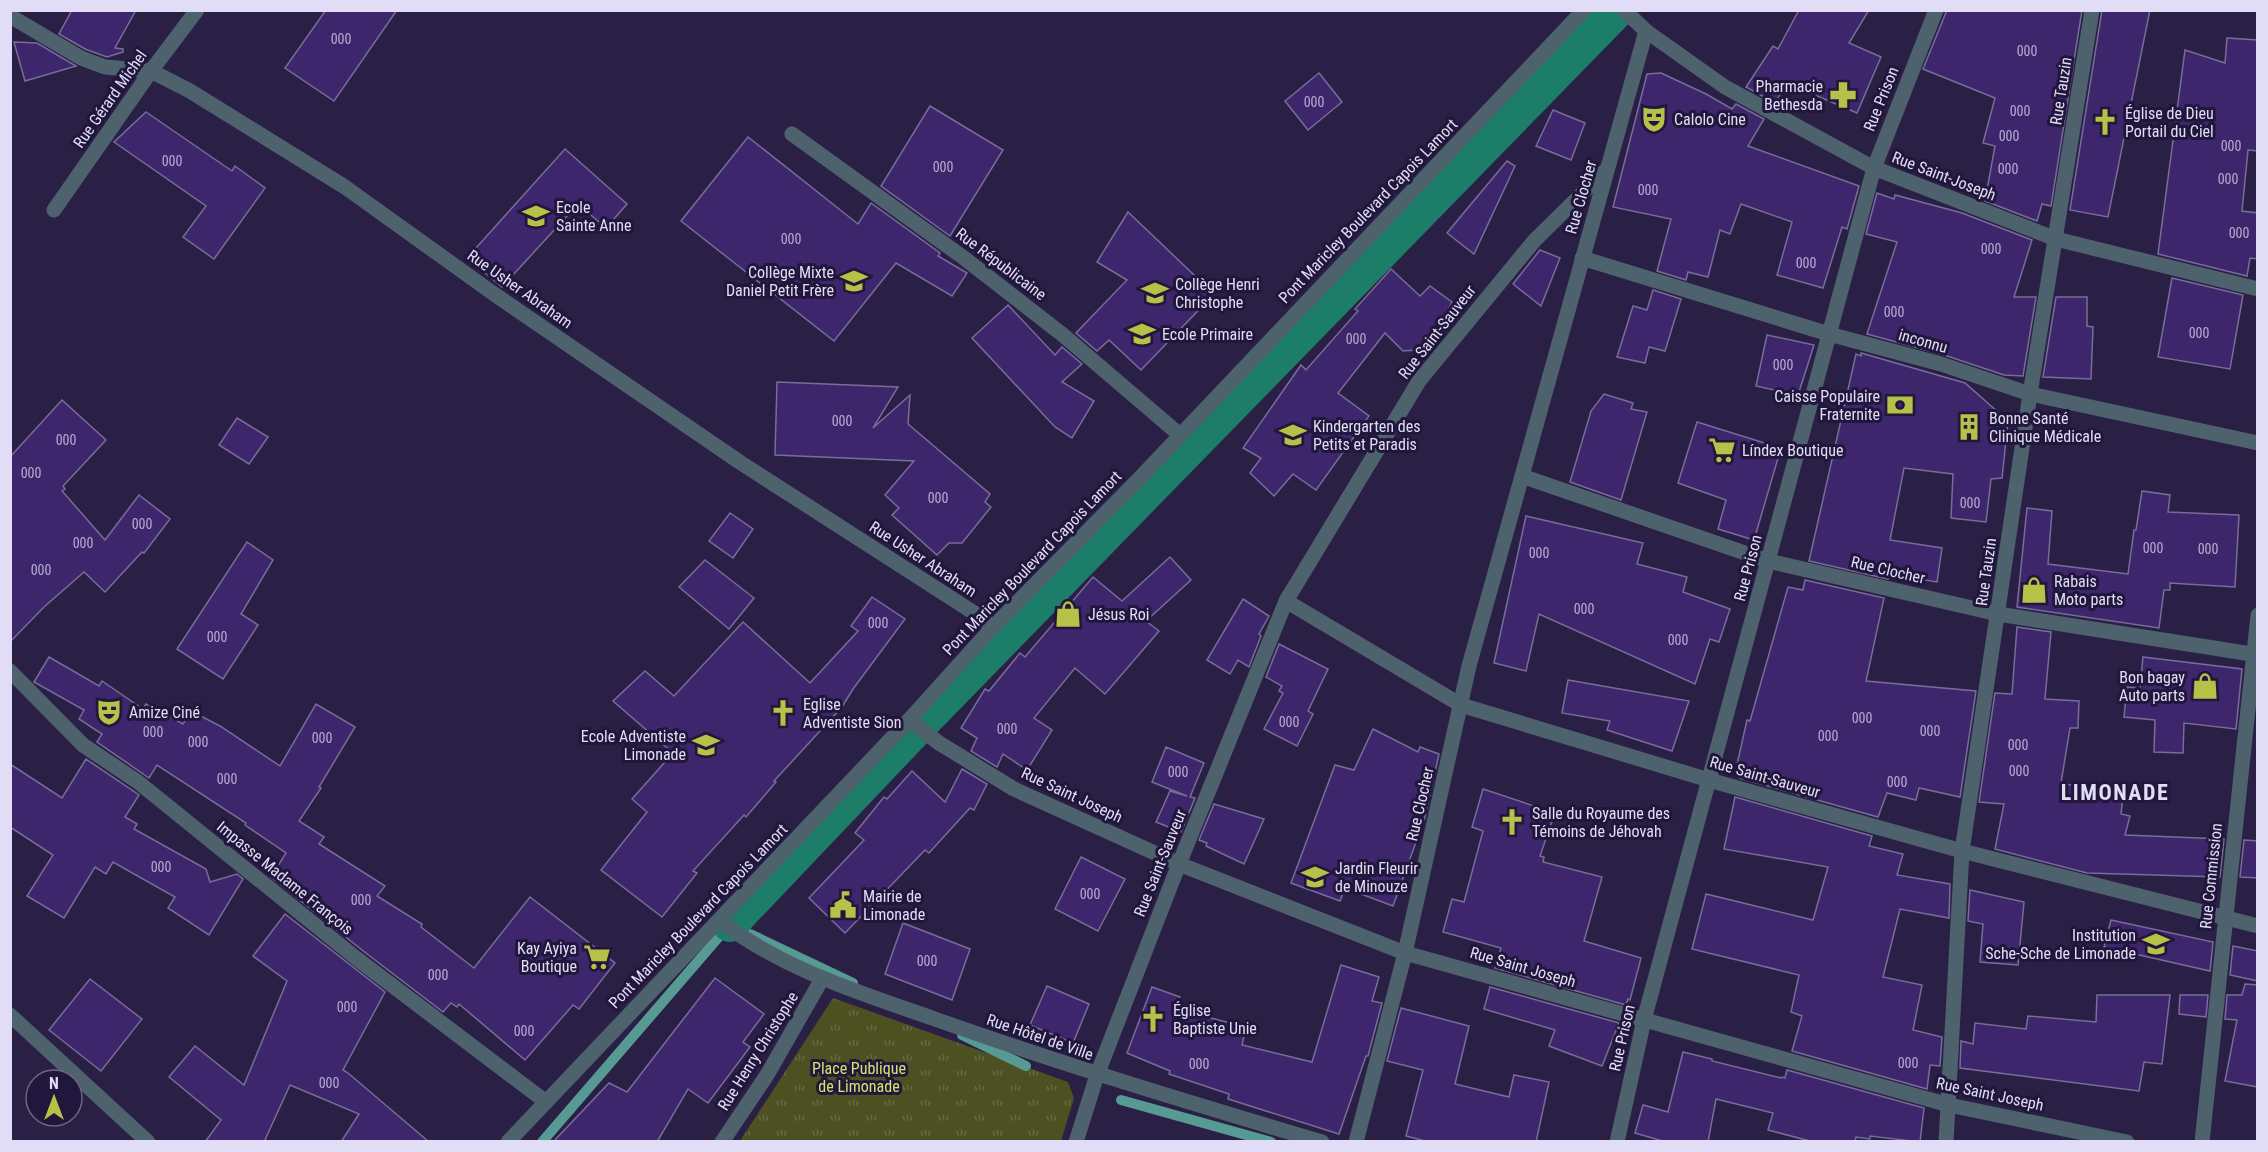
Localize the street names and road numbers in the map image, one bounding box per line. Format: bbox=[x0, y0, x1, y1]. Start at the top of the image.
street label: Rue Gérard Michel bbox=[69, 46, 151, 152]
street label: Rue Tauzin bbox=[2046, 56, 2076, 126]
street label: Rue Prison bbox=[1859, 64, 1903, 134]
street label: Pont Maricley Boulevard Capois Lamort bbox=[1275, 115, 1461, 307]
street label: Rue Saint-Joseph bbox=[1889, 147, 1999, 205]
street label: Rue Clocher bbox=[1561, 158, 1601, 236]
street label: Rue Républicaine bbox=[952, 224, 1050, 304]
street label: Rue Usher Abraham bbox=[464, 246, 576, 332]
street label: Rue Saint-Sauveur bbox=[1394, 281, 1480, 383]
street label: inconnu bbox=[1896, 325, 1950, 357]
street label: Pont Maricley Boulevard Capois Lamort bbox=[939, 467, 1125, 659]
street label: Rue Usher Abraham bbox=[866, 517, 980, 601]
street label: Rue Prison bbox=[1730, 533, 1766, 603]
street label: Rue Tauzin bbox=[1972, 537, 2000, 607]
street label: Rue Clocher bbox=[1849, 552, 1927, 588]
street label: Rue Saint-Sauveur bbox=[1708, 752, 1823, 802]
street label: Rue Saint Joseph bbox=[1018, 763, 1126, 827]
street label: Rue Clocher bbox=[1402, 765, 1438, 843]
street label: Rue Saint-Sauveur bbox=[1130, 806, 1190, 919]
street label: Impasse Madame François bbox=[213, 817, 357, 939]
street label: Pont Maricley Boulevard Capois Lamort bbox=[605, 820, 791, 1012]
street label: Rue Commission bbox=[2196, 822, 2226, 930]
street label: Rue Saint Joseph bbox=[1468, 943, 1578, 991]
street label: Rue Henry Christophe bbox=[714, 988, 802, 1114]
street label: Rue Prison bbox=[1605, 1003, 1639, 1073]
street label: Rue Hôtel de Ville bbox=[984, 1010, 1096, 1064]
street label: Rue Saint Joseph bbox=[1935, 1073, 2045, 1115]

